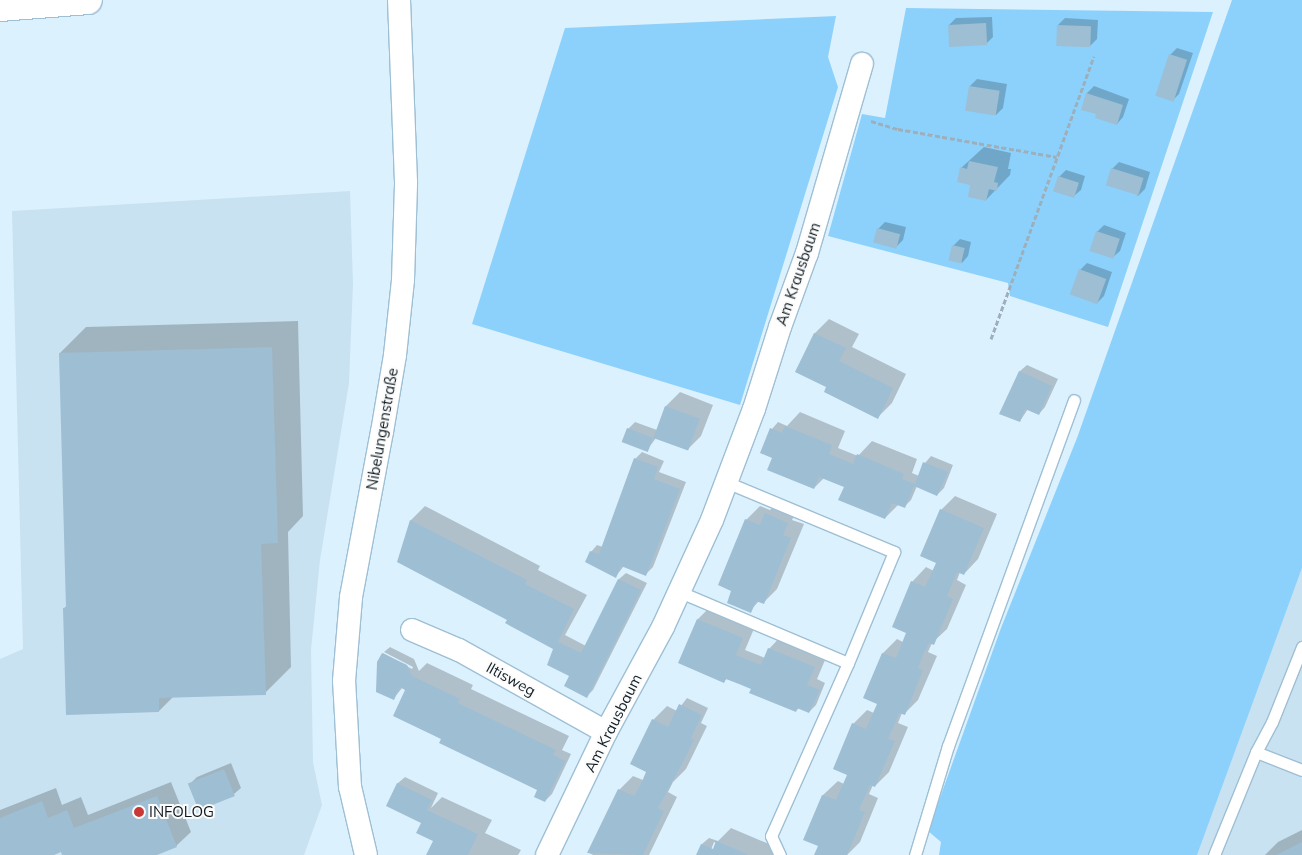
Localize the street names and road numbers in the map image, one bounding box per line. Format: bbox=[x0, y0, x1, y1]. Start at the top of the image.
street label: Am Krausbaum bbox=[772, 220, 824, 328]
street label: Nibelungenstraße bbox=[362, 367, 402, 491]
street label: Iltisweg bbox=[483, 658, 539, 700]
street label: Am Krausbaum bbox=[580, 671, 646, 775]

